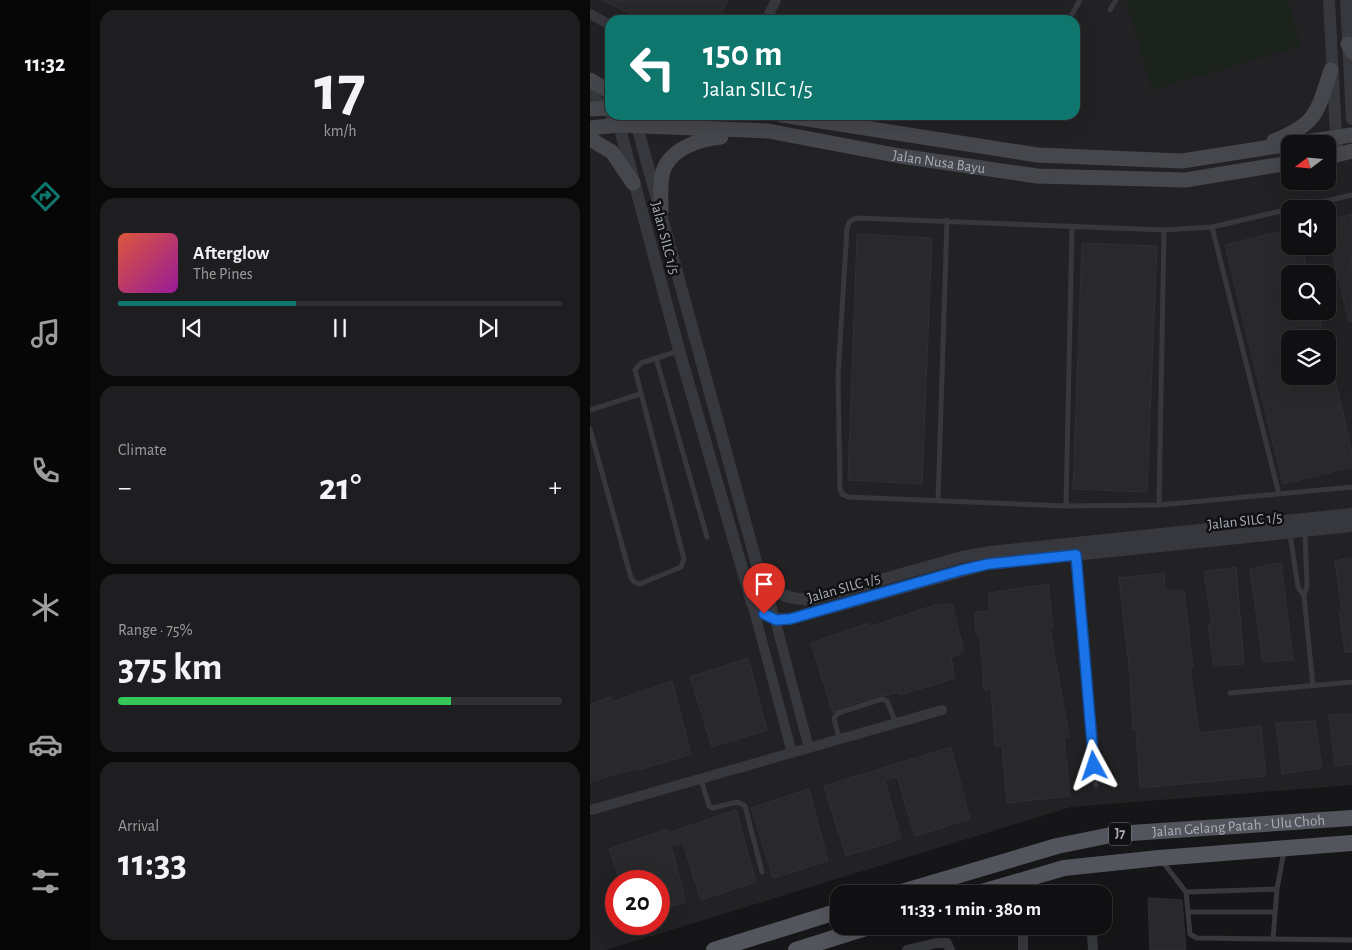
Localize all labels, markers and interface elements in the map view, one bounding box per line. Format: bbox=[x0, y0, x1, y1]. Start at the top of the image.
icon: left bbox=[620, 35, 685, 100]
text: 150 m bbox=[703, 37, 783, 72]
text: 11:32 bbox=[25, 53, 65, 75]
text: 17 bbox=[314, 57, 366, 122]
text: Jalan SILC 1/5 bbox=[703, 78, 813, 100]
text: km/h bbox=[323, 123, 357, 139]
north arrow bbox=[1281, 135, 1336, 190]
map controls bbox=[1281, 135, 1336, 385]
street label: Jalan Nusa Bayu bbox=[891, 147, 987, 176]
icon: directions bbox=[28, 179, 63, 214]
street label: Jalan SILC 1/5 bbox=[648, 200, 682, 276]
button: sound bbox=[1281, 200, 1336, 255]
text: Afterglow bbox=[193, 244, 269, 263]
button: search bbox=[1281, 265, 1336, 320]
text: The Pines bbox=[193, 266, 253, 282]
icon: previous bbox=[178, 314, 206, 342]
icon: pause bbox=[326, 314, 354, 342]
icon: next bbox=[474, 314, 502, 342]
icon: music bbox=[28, 316, 63, 351]
button: layers bbox=[1281, 330, 1336, 385]
text: Climate bbox=[118, 442, 167, 458]
icon: phone bbox=[28, 453, 63, 488]
text: 21° bbox=[319, 469, 361, 507]
text: − bbox=[118, 474, 131, 502]
text: + bbox=[549, 474, 562, 502]
street label: Jalan SILC 1/5 bbox=[1207, 510, 1283, 532]
pin bbox=[743, 563, 785, 614]
icon: arrive bbox=[750, 570, 778, 598]
street label: Jalan SILC 1/5 bbox=[806, 570, 882, 606]
icon: climate bbox=[28, 590, 63, 625]
text: Range · 75% bbox=[118, 622, 193, 638]
text: 375 km bbox=[118, 649, 222, 687]
icon: car bbox=[28, 727, 63, 762]
position arrow bbox=[1067, 739, 1119, 791]
street label: Jalan Gelang Patah - Ulu Choh bbox=[1152, 812, 1325, 839]
text: Arrival bbox=[118, 818, 159, 834]
road number: J7 bbox=[1109, 822, 1131, 846]
text: 11:33 bbox=[118, 845, 187, 883]
icon: filters bbox=[28, 864, 63, 899]
speed limit sign: 20 bbox=[605, 870, 670, 935]
text: 11:33 · 1 min · 380 m bbox=[901, 900, 1041, 919]

